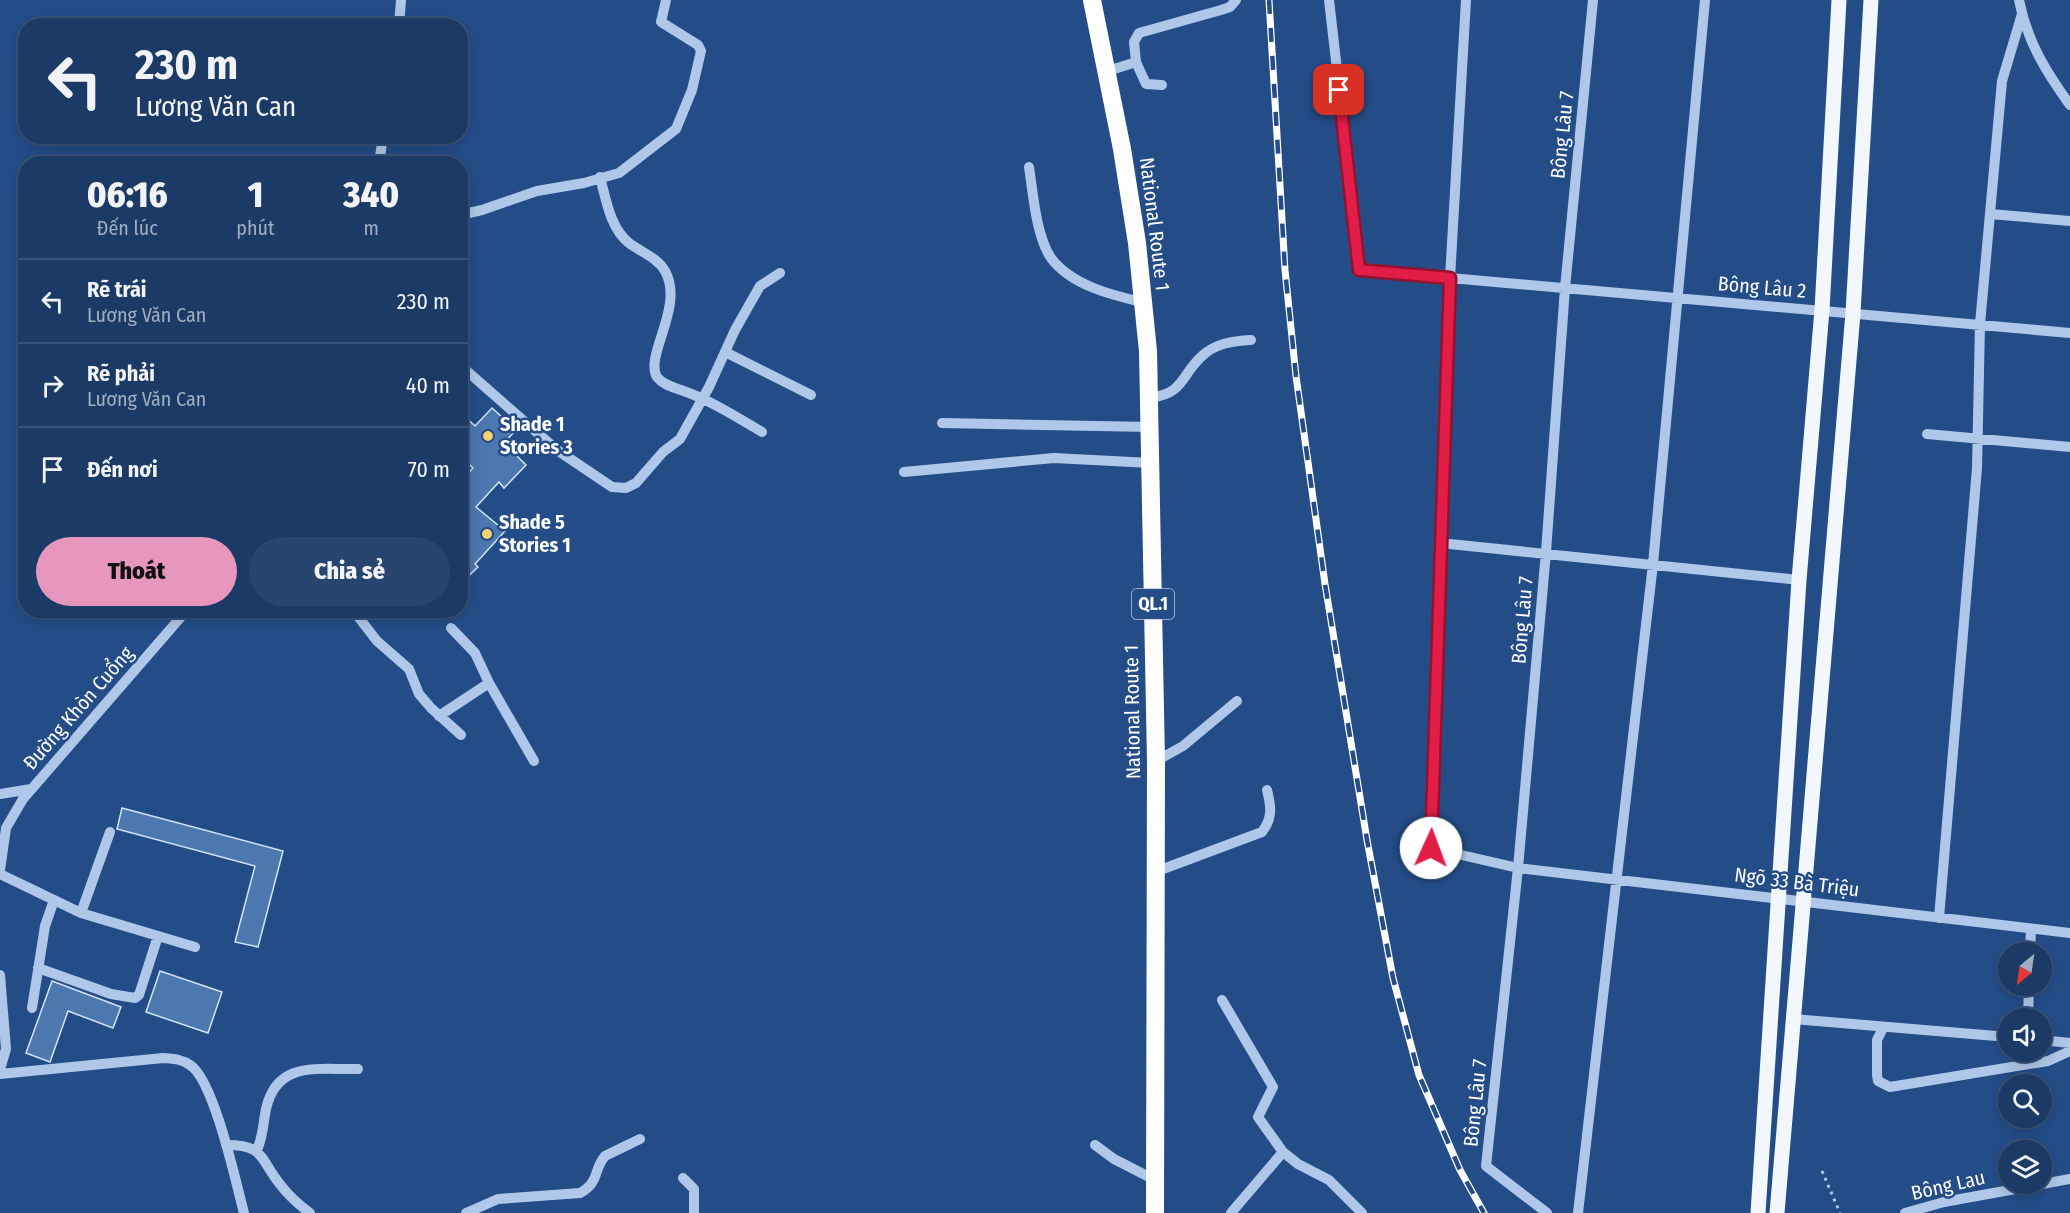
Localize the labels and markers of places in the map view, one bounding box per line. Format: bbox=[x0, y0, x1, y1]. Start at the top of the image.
pin bbox=[1313, 64, 1364, 115]
place label: Shade 1 Stories 3 bbox=[500, 412, 573, 459]
marker: Shade 1 Stories 3 bbox=[481, 429, 495, 443]
place label: Shade 5 Stories 1 bbox=[499, 510, 571, 557]
marker: Shade 5 Stories 1 bbox=[480, 527, 494, 541]

